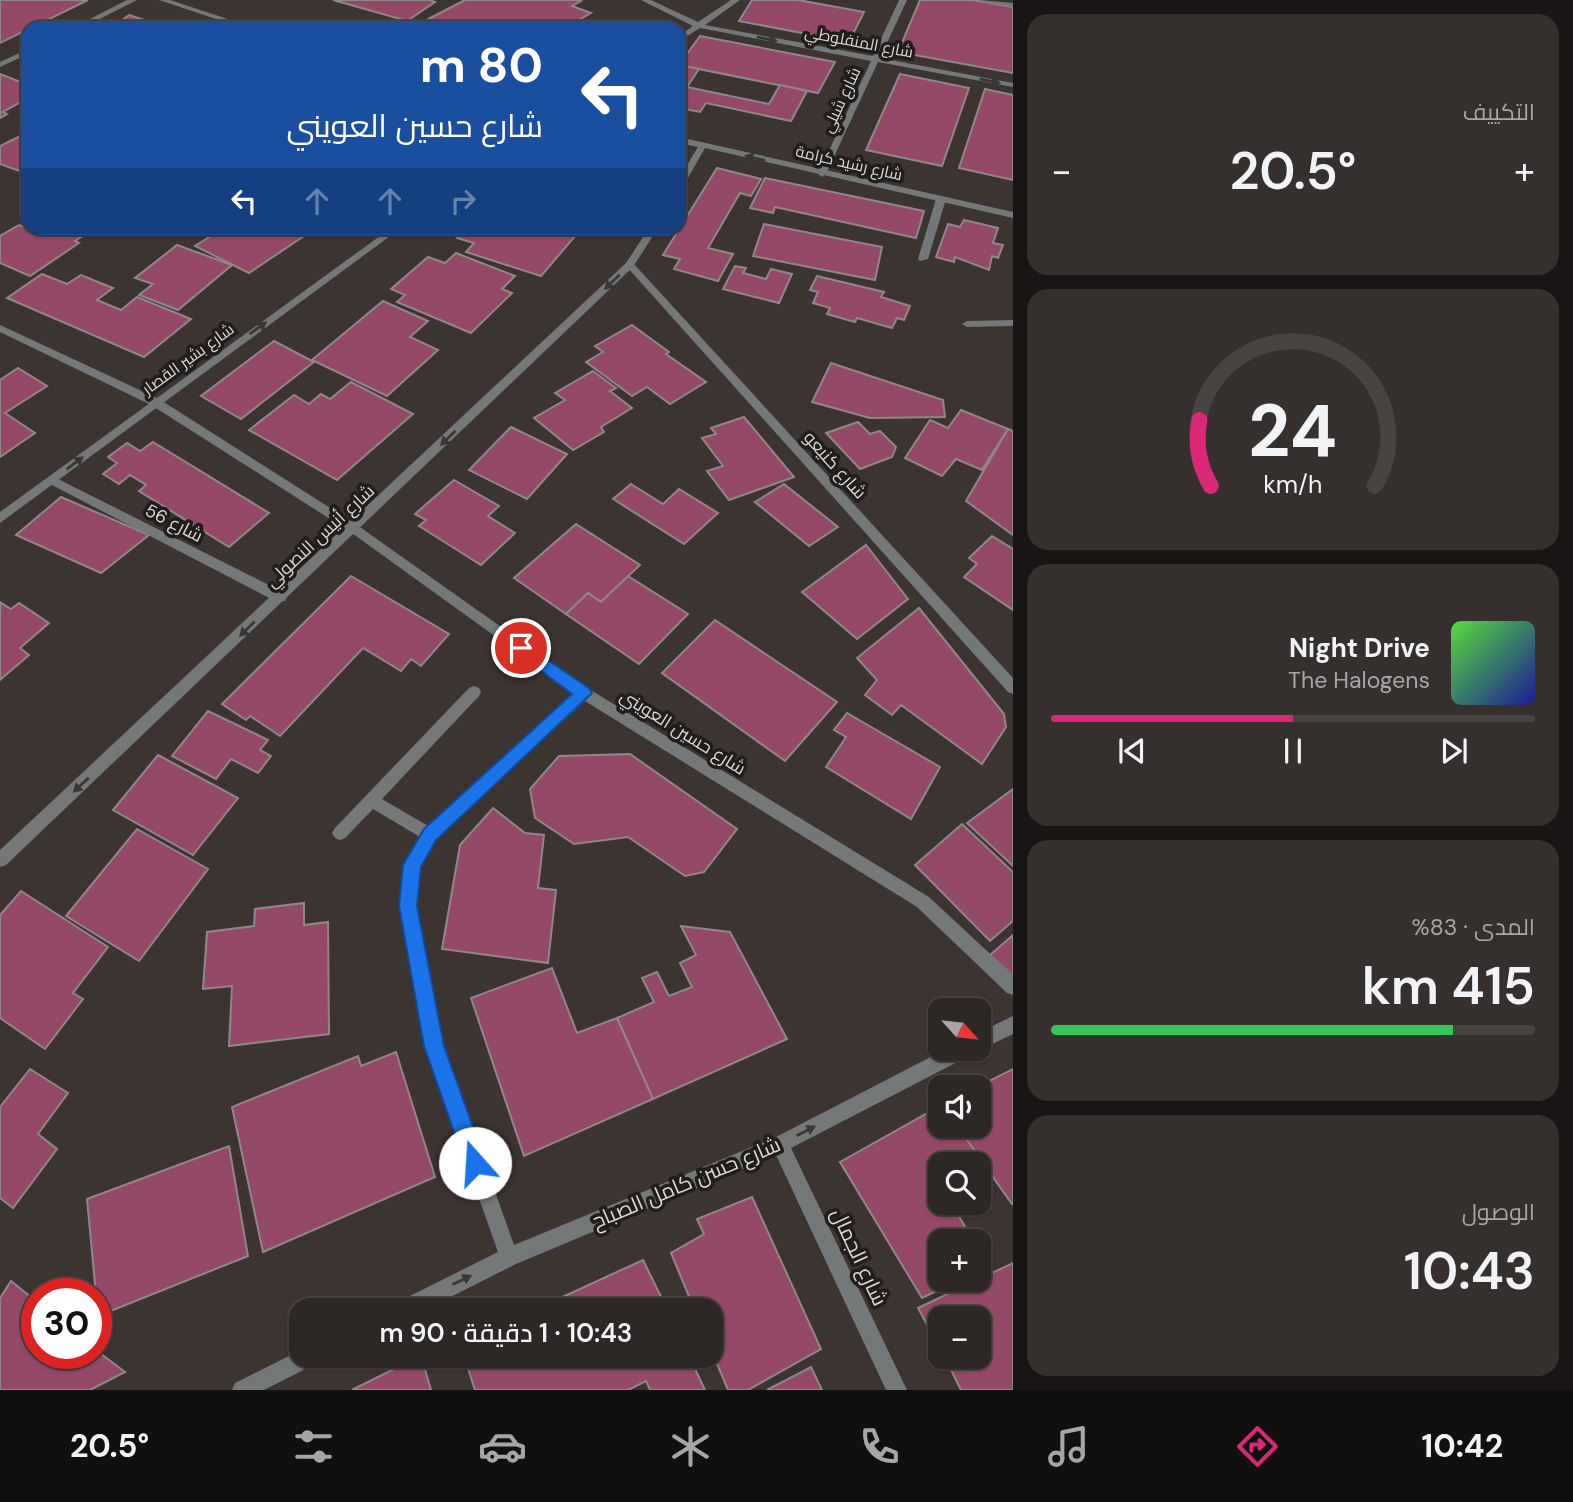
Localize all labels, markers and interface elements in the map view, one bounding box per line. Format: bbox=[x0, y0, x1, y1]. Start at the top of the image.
street label: شارع المنفلوطي bbox=[802, 21, 915, 66]
text: 80 m bbox=[420, 33, 543, 97]
one-way arrow bbox=[756, 34, 778, 45]
icon: left bbox=[567, 49, 658, 140]
street label: شارع شيلي bbox=[817, 64, 868, 137]
one-way arrow bbox=[979, 76, 1001, 87]
text: التكييف bbox=[1463, 97, 1535, 127]
text: شارع حسين العويني bbox=[287, 105, 543, 147]
text: 20.5° bbox=[1230, 137, 1356, 205]
street label: شارع رشيد كرامة bbox=[793, 141, 904, 186]
text: − bbox=[1051, 146, 1072, 196]
text: + bbox=[1514, 146, 1535, 196]
one-way arrow bbox=[744, 152, 766, 163]
icon: left bbox=[225, 182, 263, 220]
icon: ahead bbox=[298, 182, 336, 220]
icon: ahead bbox=[371, 182, 409, 220]
icon: right bbox=[444, 182, 482, 220]
one-way arrow bbox=[604, 273, 621, 289]
street label: شارع بشير القصار bbox=[137, 319, 239, 401]
one-way arrow bbox=[249, 321, 267, 335]
text: 24 bbox=[1249, 384, 1337, 479]
street label: شارع كنيعو bbox=[798, 426, 872, 504]
one-way arrow bbox=[439, 430, 456, 447]
one-way arrow bbox=[65, 455, 83, 470]
text: km/h bbox=[1263, 468, 1323, 501]
street label: شارع أنيس النصولي bbox=[260, 479, 381, 594]
street label: شارع 56 bbox=[141, 498, 207, 548]
pin bbox=[491, 618, 551, 678]
one-way arrow bbox=[239, 620, 256, 636]
icon: arrive bbox=[502, 629, 540, 667]
text: Night Drive bbox=[1289, 631, 1430, 665]
text: The Halogens bbox=[1288, 665, 1430, 695]
street label: شارع حسين العويني bbox=[614, 684, 751, 782]
icon: previous bbox=[1113, 732, 1151, 770]
icon: pause bbox=[1274, 732, 1312, 770]
icon: next bbox=[1435, 732, 1473, 770]
one-way arrow bbox=[73, 776, 90, 792]
text: المدى · 83% bbox=[1412, 912, 1535, 942]
text: 415 km bbox=[1362, 952, 1535, 1020]
north arrow bbox=[928, 998, 990, 1060]
map controls bbox=[928, 998, 991, 1369]
button: sound bbox=[928, 1075, 991, 1138]
one-way arrow bbox=[796, 1125, 816, 1137]
position arrow bbox=[438, 1126, 512, 1200]
street label: شارع حسن كامل الصباح bbox=[587, 1130, 785, 1236]
button: search bbox=[928, 1152, 991, 1215]
text: الوصول bbox=[1462, 1197, 1535, 1227]
street label: شارع الجمال bbox=[824, 1204, 894, 1310]
button: + bbox=[928, 1229, 991, 1292]
text: 10:43 bbox=[1404, 1237, 1535, 1305]
one-way arrow bbox=[452, 1275, 472, 1286]
speed limit sign: 30 bbox=[21, 1278, 112, 1369]
button: − bbox=[928, 1306, 991, 1369]
text: 10:43 · 1 دقيقة · 90 m bbox=[380, 1316, 632, 1350]
icon: filters bbox=[289, 1422, 338, 1471]
icon: car bbox=[478, 1422, 527, 1471]
icon: climate bbox=[666, 1422, 715, 1471]
icon: phone bbox=[855, 1422, 904, 1471]
icon: music bbox=[1044, 1422, 1093, 1471]
icon: directions bbox=[1233, 1422, 1282, 1471]
text: 20.5° bbox=[70, 1425, 149, 1467]
text: 10:42 bbox=[1422, 1425, 1503, 1467]

